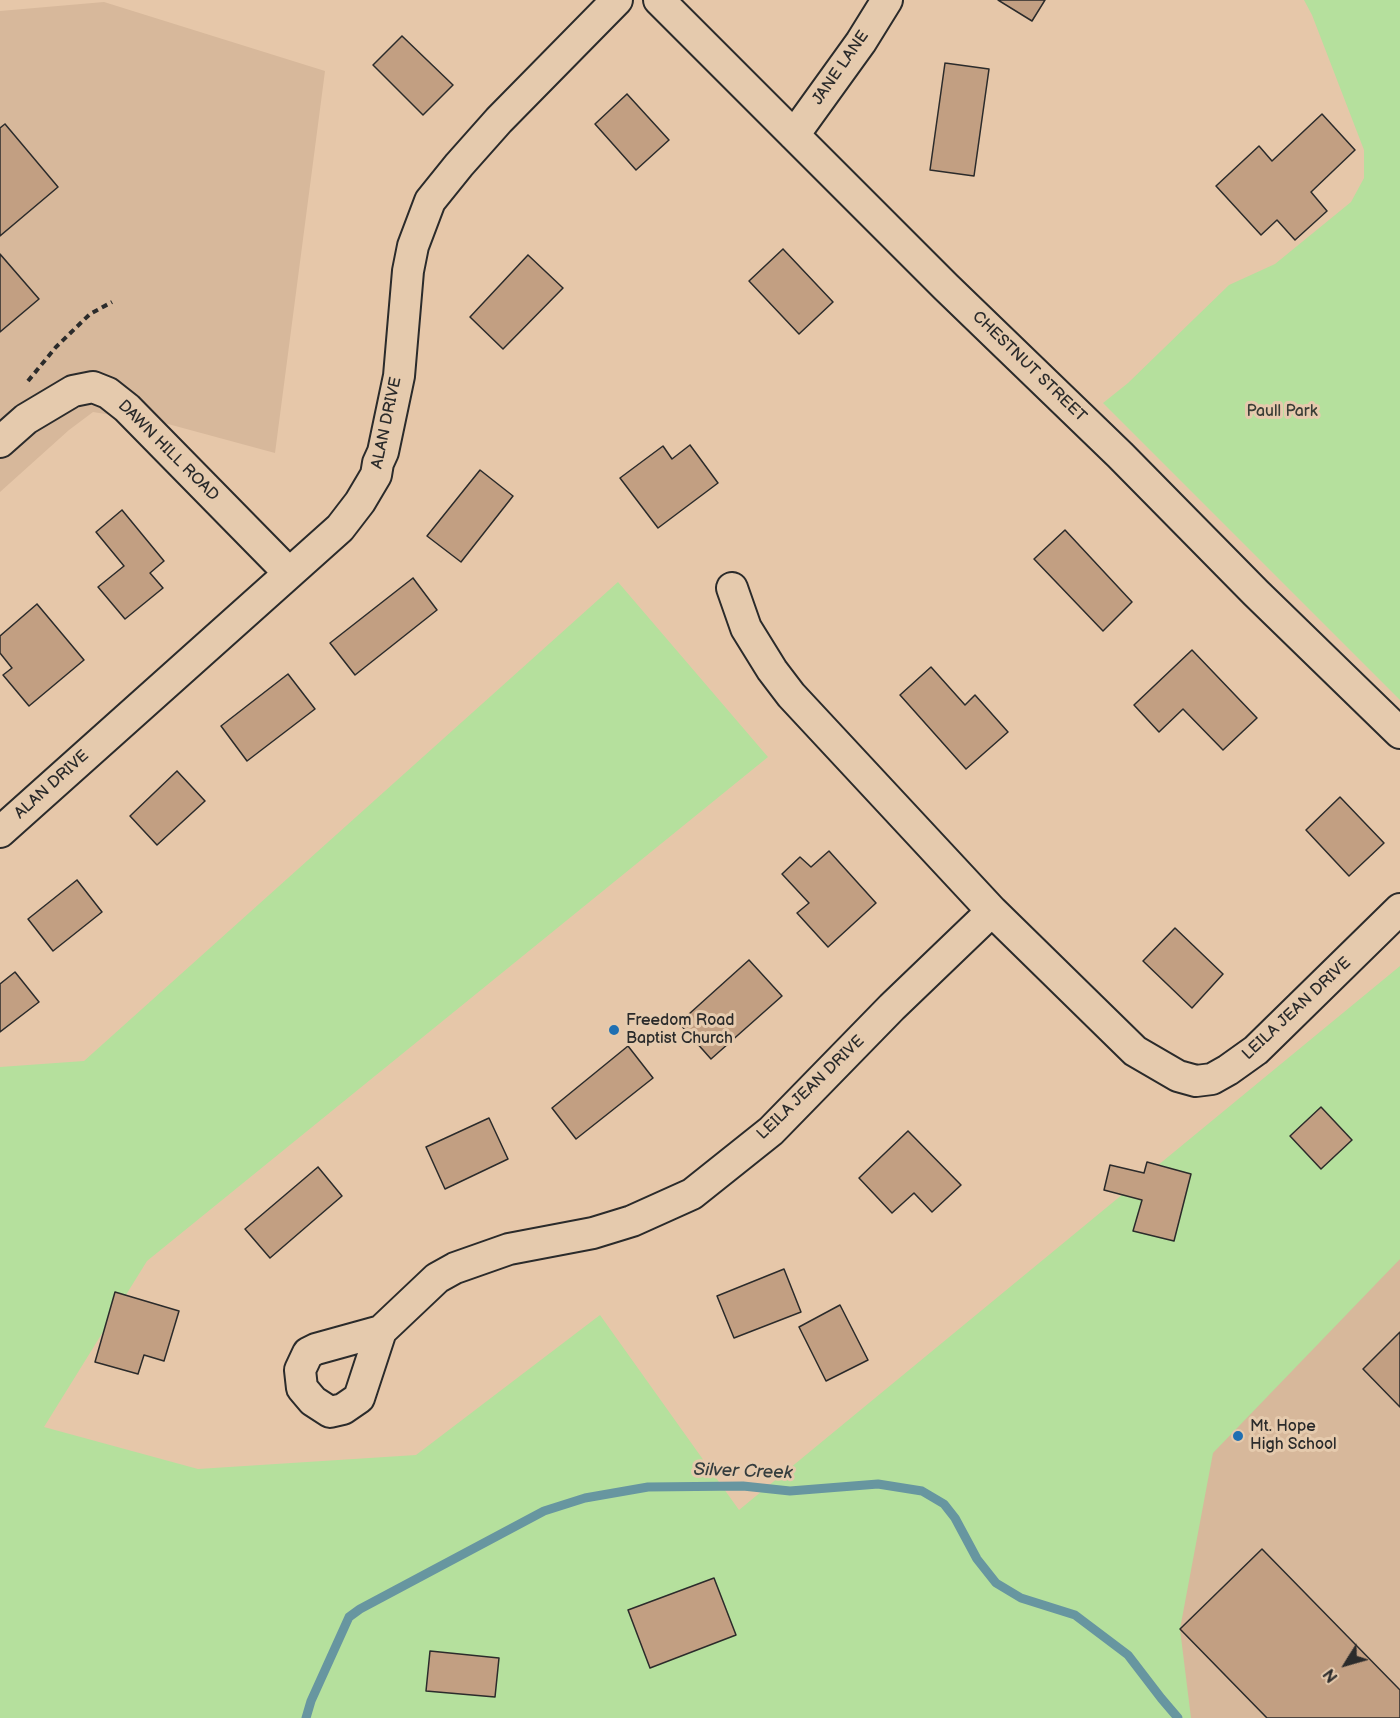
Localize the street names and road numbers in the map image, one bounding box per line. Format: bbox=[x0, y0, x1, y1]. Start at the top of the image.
street label: JANE LANE bbox=[809, 27, 873, 109]
street label: CHESTNUT STREET bbox=[968, 308, 1090, 426]
street label: ALAN DRIVE bbox=[368, 375, 406, 471]
street label: DAWN HILL ROAD bbox=[114, 397, 222, 505]
street label: ALAN DRIVE bbox=[11, 747, 93, 823]
street label: LEILA JEAN DRIVE bbox=[1239, 954, 1355, 1064]
street label: LEILA JEAN DRIVE bbox=[753, 1032, 869, 1144]

